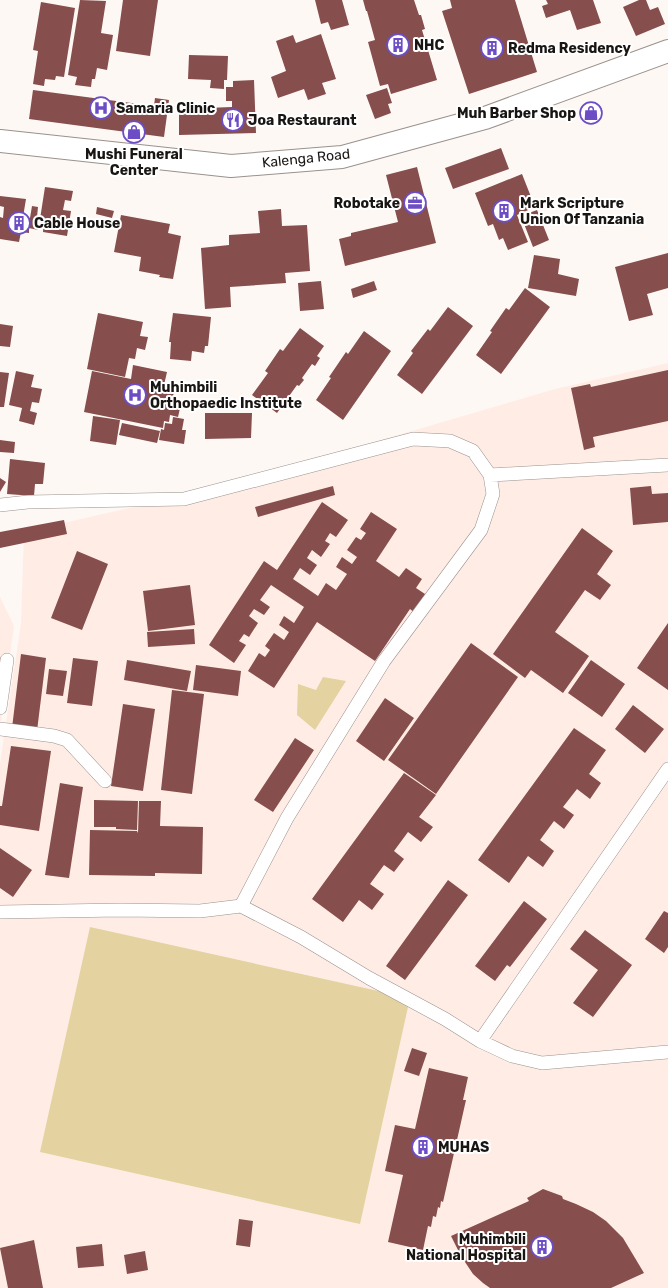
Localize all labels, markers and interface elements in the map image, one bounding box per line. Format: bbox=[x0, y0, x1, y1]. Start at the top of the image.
building icon: NHC bbox=[385, 32, 411, 58]
building icon: Redma Residency bbox=[479, 35, 505, 61]
place label: NHC bbox=[414, 37, 444, 54]
place label: Redma Residency bbox=[508, 40, 632, 57]
hospital icon: Samaria Clinic bbox=[88, 95, 114, 121]
place label: Samaria Clinic bbox=[116, 100, 215, 117]
shop icon: Muh Barber Shop bbox=[578, 100, 604, 126]
place label: Muh Barber Shop bbox=[457, 105, 576, 122]
restaurant icon: Joa Restaurant bbox=[220, 107, 246, 133]
place label: Joa Restaurant bbox=[248, 112, 357, 129]
shop icon: Mushi Funeral Center bbox=[121, 119, 147, 145]
street label: Kalenga Road bbox=[261, 145, 351, 172]
place label: Mushi Funeral Center bbox=[85, 146, 183, 179]
office icon: Robotake bbox=[402, 190, 428, 216]
place label: Robotake bbox=[334, 195, 400, 212]
place label: Mark Scripture Union Of Tanzania bbox=[520, 195, 644, 228]
building icon: Mark Scripture Union Of Tanzania bbox=[491, 198, 517, 224]
building icon: Cable House bbox=[6, 210, 32, 236]
place label: Cable House bbox=[34, 215, 120, 232]
place label: Muhimbili Orthopaedic Institute bbox=[150, 379, 302, 412]
hospital icon: Muhimbili Orthopaedic Institute bbox=[122, 382, 148, 408]
building icon: MUHAS bbox=[410, 1134, 436, 1160]
place label: MUHAS bbox=[438, 1139, 489, 1156]
place label: Muhimbili National Hospital bbox=[406, 1231, 526, 1264]
building icon: Muhimbili National Hospital bbox=[529, 1234, 555, 1260]

